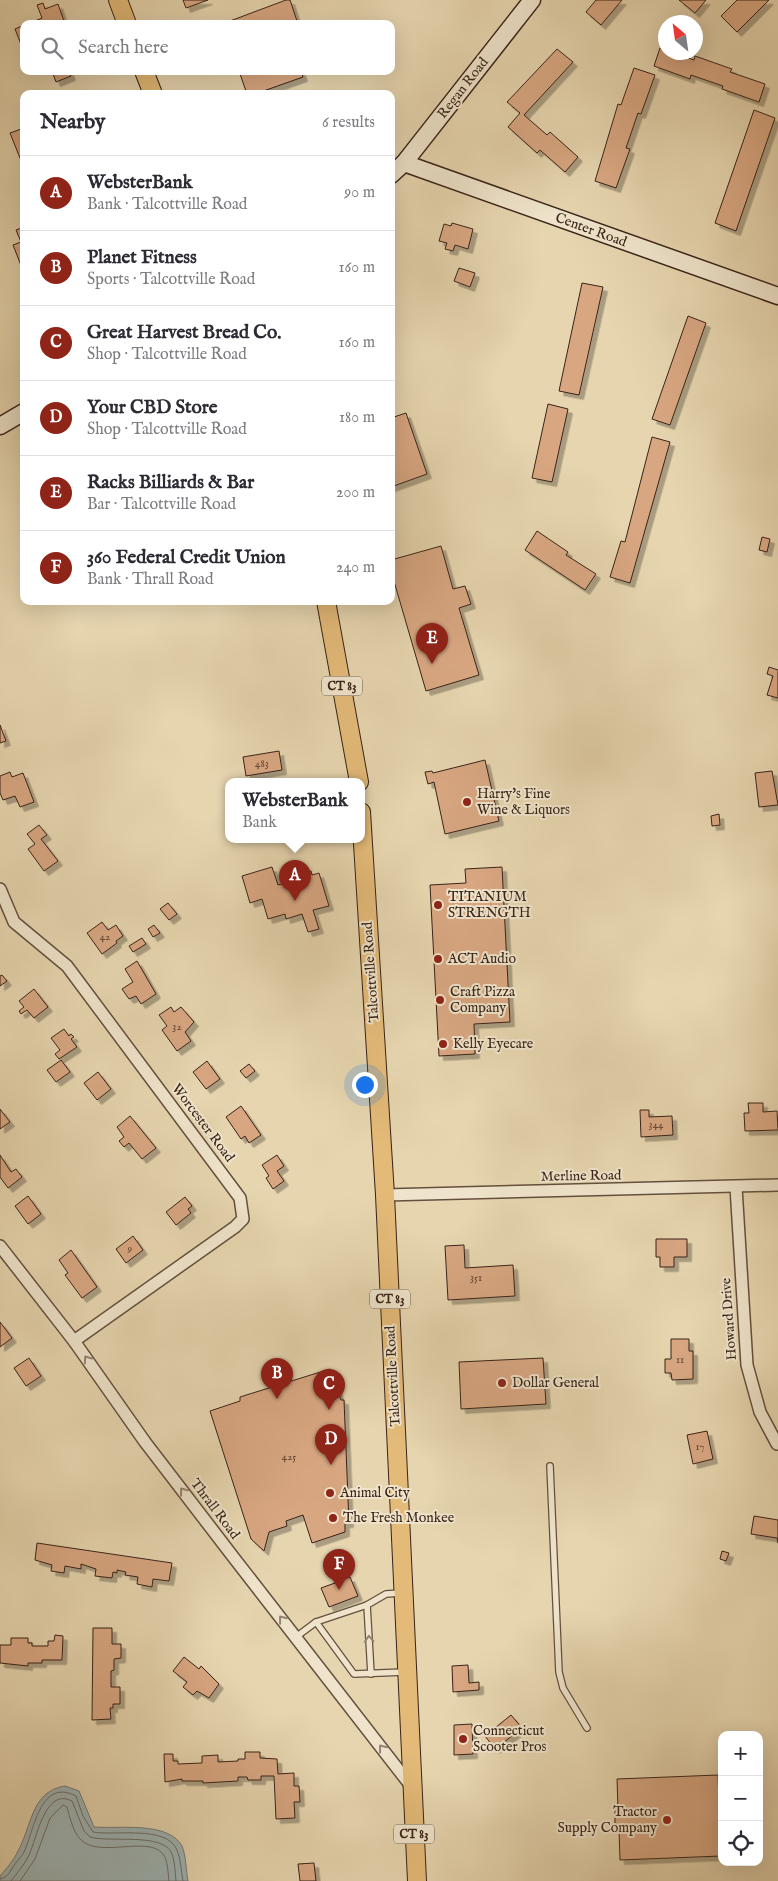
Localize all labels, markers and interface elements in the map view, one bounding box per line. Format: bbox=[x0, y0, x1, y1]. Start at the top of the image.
north arrow bbox=[658, 15, 703, 60]
search box bbox=[20, 20, 395, 75]
icon: search bbox=[38, 34, 66, 62]
text: Search here bbox=[78, 36, 169, 60]
street label: Regan Road bbox=[433, 53, 493, 122]
text: Nearby bbox=[40, 109, 105, 136]
text: 6 results bbox=[322, 113, 375, 133]
text: WebsterBank bbox=[87, 171, 193, 195]
text: A bbox=[51, 183, 61, 203]
text: 90 m bbox=[344, 183, 375, 203]
text: Bank · Talcottville Road bbox=[87, 195, 247, 215]
street label: Center Road bbox=[553, 209, 630, 251]
text: Planet Fitness bbox=[87, 246, 197, 270]
text: B bbox=[51, 258, 61, 278]
text: 160 m bbox=[339, 258, 375, 278]
text: Sports · Talcottville Road bbox=[87, 270, 255, 290]
text: Great Harvest Bread Co. bbox=[87, 321, 281, 345]
text: C bbox=[50, 333, 62, 353]
text: 160 m bbox=[339, 333, 375, 353]
text: Shop · Talcottville Road bbox=[87, 345, 247, 365]
text: Your CBD Store bbox=[87, 396, 217, 420]
text: D bbox=[50, 408, 62, 428]
text: 180 m bbox=[339, 408, 375, 428]
text: Shop · Talcottville Road bbox=[87, 420, 247, 440]
text: Racks Billiards & Bar bbox=[87, 471, 254, 495]
text: E bbox=[50, 483, 62, 503]
text: 200 m bbox=[336, 483, 375, 503]
text: Bar · Talcottville Road bbox=[87, 495, 236, 515]
text: 360 Federal Credit Union bbox=[87, 546, 286, 570]
text: F bbox=[51, 558, 61, 578]
text: 240 m bbox=[336, 558, 375, 578]
text: Bank · Thrall Road bbox=[87, 570, 214, 590]
pin: E bbox=[416, 623, 448, 664]
road number: CT 83 bbox=[322, 676, 362, 696]
house number: 483 bbox=[255, 757, 269, 771]
popup bbox=[225, 778, 365, 843]
place label: Harry's Fine Wine & Liquors bbox=[477, 785, 570, 819]
text: WebsterBank bbox=[242, 789, 348, 813]
marker: Harry's Fine Wine & Liquors bbox=[461, 796, 473, 808]
text: Bank bbox=[242, 813, 277, 833]
pin: A bbox=[279, 860, 311, 901]
place label: TITANIUM STRENGTH bbox=[448, 888, 531, 922]
marker: TITANIUM STRENGTH bbox=[432, 899, 444, 911]
street label: Talcottville Road bbox=[358, 921, 383, 1023]
house number: 42 bbox=[100, 930, 110, 944]
place label: ACT Audio bbox=[447, 950, 516, 968]
marker: ACT Audio bbox=[432, 953, 444, 965]
place label: Craft Pizza Company bbox=[450, 983, 516, 1017]
marker: Craft Pizza Company bbox=[434, 994, 446, 1006]
house number: 32 bbox=[172, 1020, 182, 1034]
place label: Kelly Eyecare bbox=[453, 1035, 534, 1053]
marker: Kelly Eyecare bbox=[437, 1038, 449, 1050]
your location bbox=[352, 1072, 378, 1098]
street label: Worcester Road bbox=[168, 1080, 239, 1166]
house number: 344 bbox=[649, 1118, 664, 1132]
street label: Merline Road bbox=[540, 1166, 622, 1186]
house number: 9 bbox=[127, 1242, 133, 1256]
house number: 351 bbox=[470, 1271, 482, 1285]
street label: Howard Drive bbox=[717, 1277, 741, 1361]
road number: CT 83 bbox=[370, 1290, 410, 1308]
street label: Talcottville Road bbox=[381, 1325, 405, 1427]
house number: 11 bbox=[676, 1353, 684, 1367]
one-way arrow bbox=[84, 1356, 93, 1365]
pin: B bbox=[261, 1358, 293, 1399]
pin: C bbox=[313, 1369, 345, 1410]
place label: Dollar General bbox=[512, 1374, 599, 1392]
marker: Dollar General bbox=[496, 1377, 508, 1389]
pin: D bbox=[315, 1424, 347, 1465]
house number: 17 bbox=[695, 1440, 705, 1454]
house number: 425 bbox=[282, 1450, 296, 1464]
street label: Thrall Road bbox=[186, 1475, 244, 1543]
place label: Animal City bbox=[339, 1484, 410, 1502]
marker: Animal City bbox=[324, 1487, 336, 1499]
one-way arrow bbox=[180, 1488, 188, 1497]
place label: The Fresh Monkee bbox=[343, 1509, 455, 1527]
marker: The Fresh Monkee bbox=[327, 1512, 339, 1524]
pin: F bbox=[323, 1549, 355, 1590]
one-way arrow bbox=[279, 1616, 288, 1625]
one-way arrow bbox=[364, 1635, 375, 1643]
place label: Connecticut Scooter Pros bbox=[473, 1722, 546, 1756]
map controls bbox=[718, 1731, 763, 1866]
button: + bbox=[718, 1731, 763, 1776]
marker: Connecticut Scooter Pros bbox=[457, 1733, 469, 1745]
one-way arrow bbox=[379, 1745, 387, 1754]
button: − bbox=[718, 1776, 763, 1821]
place label: Tractor Supply Company bbox=[558, 1803, 657, 1837]
marker: Tractor Supply Company bbox=[661, 1814, 673, 1826]
button: locate bbox=[718, 1821, 763, 1866]
road number: CT 83 bbox=[394, 1825, 434, 1844]

